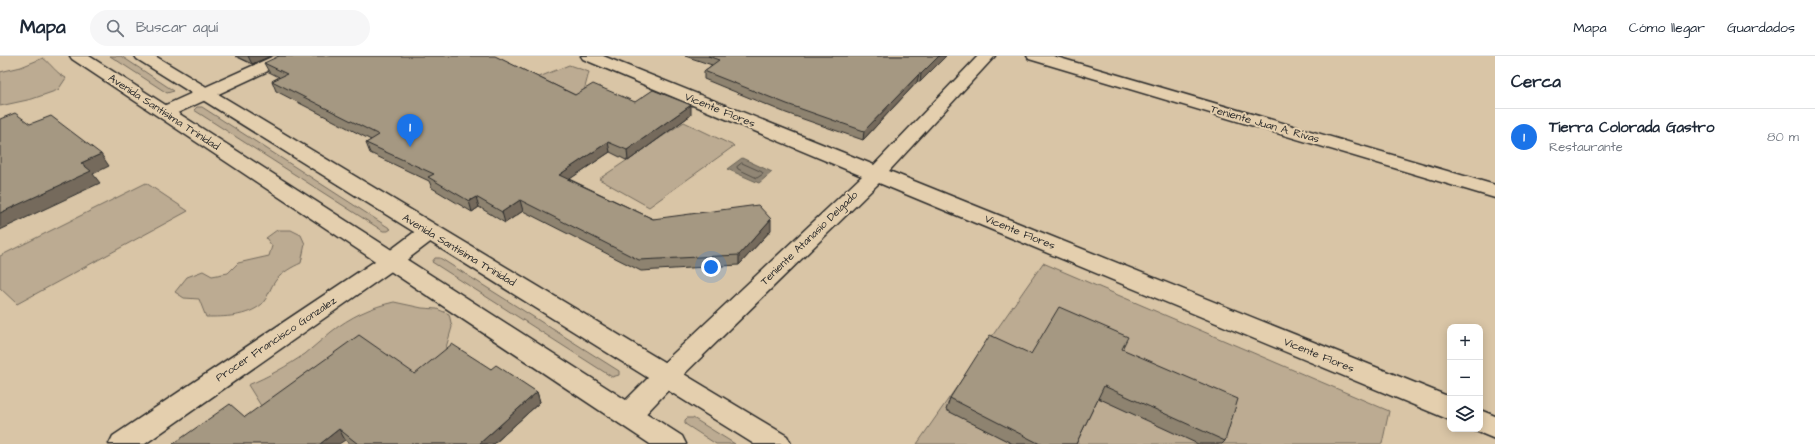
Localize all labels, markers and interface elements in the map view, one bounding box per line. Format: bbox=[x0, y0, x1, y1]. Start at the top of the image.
search box bbox=[90, 10, 370, 46]
text: Mapa bbox=[20, 14, 66, 41]
icon: search bbox=[104, 17, 126, 39]
text: Buscar aquí bbox=[136, 17, 218, 38]
text: Mapa bbox=[1573, 18, 1607, 38]
text: Cómo llegar bbox=[1629, 18, 1705, 38]
text: Guardados bbox=[1727, 18, 1795, 38]
street label: Avenida Santísima Trinidad bbox=[105, 70, 223, 154]
text: Cerca bbox=[1511, 70, 1561, 94]
street label: Vicente Flores bbox=[682, 89, 758, 131]
street label: Teniente Juan A. Rivas bbox=[1209, 101, 1322, 147]
pin: 1 bbox=[397, 114, 423, 147]
text: Tierra Colorada Gastro bbox=[1549, 117, 1714, 138]
text: 1 bbox=[1523, 128, 1525, 146]
text: 80 m bbox=[1767, 128, 1799, 146]
text: Restaurante bbox=[1549, 138, 1623, 156]
street label: Teniente Atanasio Delgado bbox=[757, 187, 862, 289]
street label: Avenida Santísima Trinidad bbox=[399, 210, 519, 290]
street label: Vicente Flores bbox=[982, 211, 1058, 253]
your location bbox=[701, 257, 721, 277]
street label: Procer Francisco Gonzalez bbox=[213, 293, 340, 385]
map controls bbox=[1447, 324, 1483, 432]
button: + bbox=[1447, 324, 1483, 360]
street label: Vicente Flores bbox=[1281, 334, 1357, 376]
button: − bbox=[1447, 360, 1483, 396]
button: layers bbox=[1447, 396, 1483, 432]

